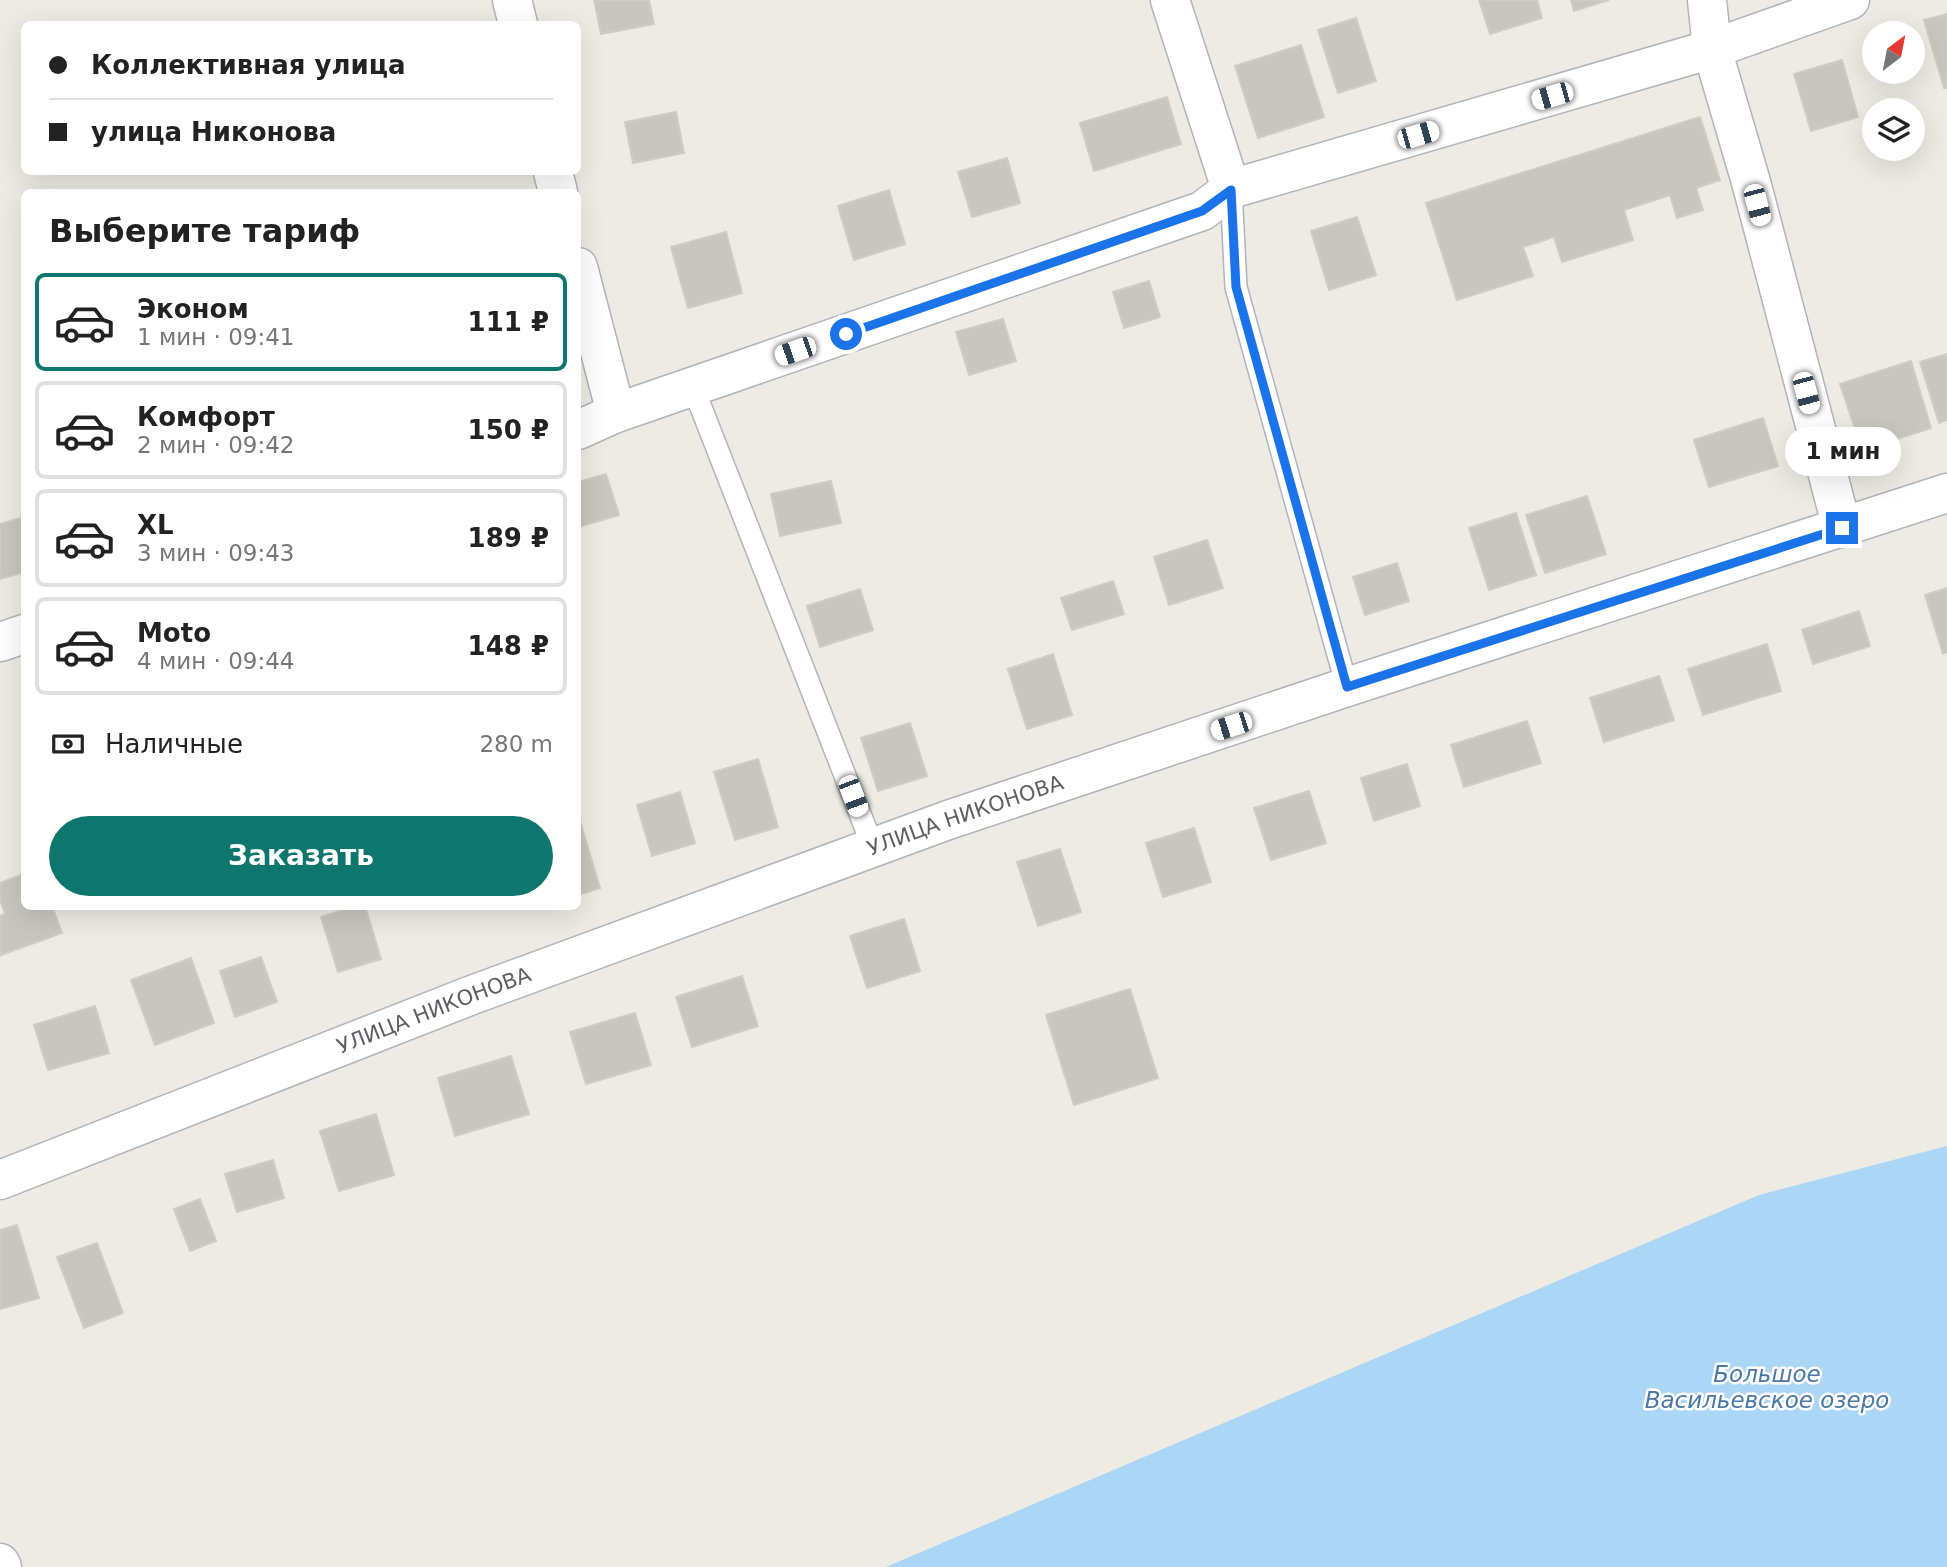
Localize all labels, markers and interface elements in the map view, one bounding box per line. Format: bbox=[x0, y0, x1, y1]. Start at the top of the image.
north arrow bbox=[1862, 21, 1925, 84]
map controls bbox=[1862, 21, 1925, 161]
text: Коллективная улица bbox=[91, 50, 406, 80]
car bbox=[1529, 80, 1576, 112]
button: layers bbox=[1862, 98, 1925, 161]
text: улица Никонова bbox=[91, 117, 336, 147]
car bbox=[1395, 119, 1442, 151]
car bbox=[1742, 182, 1773, 228]
text: Выберите тариф bbox=[49, 212, 360, 250]
icon: car bbox=[53, 291, 116, 354]
text: Эконом bbox=[137, 294, 249, 324]
text: 111 ₽ bbox=[468, 307, 549, 337]
route start bbox=[830, 318, 862, 350]
text: 1 мин · 09:41 bbox=[137, 324, 295, 350]
car bbox=[772, 334, 819, 368]
car bbox=[1791, 370, 1822, 416]
icon: car bbox=[53, 399, 116, 462]
text: Комфорт bbox=[137, 402, 275, 432]
text: 150 ₽ bbox=[468, 415, 549, 445]
callout: 1 мин bbox=[1784, 426, 1900, 476]
text: 2 мин · 09:42 bbox=[137, 432, 295, 458]
text: 1 мин bbox=[1806, 438, 1880, 464]
icon: car bbox=[53, 507, 116, 570]
text: XL bbox=[137, 510, 174, 540]
route end bbox=[1826, 512, 1858, 544]
text: 189 ₽ bbox=[468, 523, 549, 553]
text: 3 мин · 09:43 bbox=[137, 540, 295, 566]
icon: car bbox=[53, 615, 116, 678]
text: Moto bbox=[137, 618, 211, 648]
text: 148 ₽ bbox=[468, 631, 549, 661]
text: 4 мин · 09:44 bbox=[137, 648, 295, 674]
car bbox=[1208, 710, 1255, 742]
icon: cash bbox=[49, 725, 87, 763]
text: Наличные bbox=[105, 729, 243, 759]
text: 280 m bbox=[479, 731, 553, 757]
street label: УЛИЦА НИКОНОВА bbox=[864, 770, 1067, 861]
car bbox=[836, 773, 871, 819]
button: Заказать bbox=[49, 816, 553, 896]
street label: УЛИЦА НИКОНОВА bbox=[334, 962, 535, 1059]
water label: Большое Васильевское озеро bbox=[1645, 1361, 1889, 1413]

